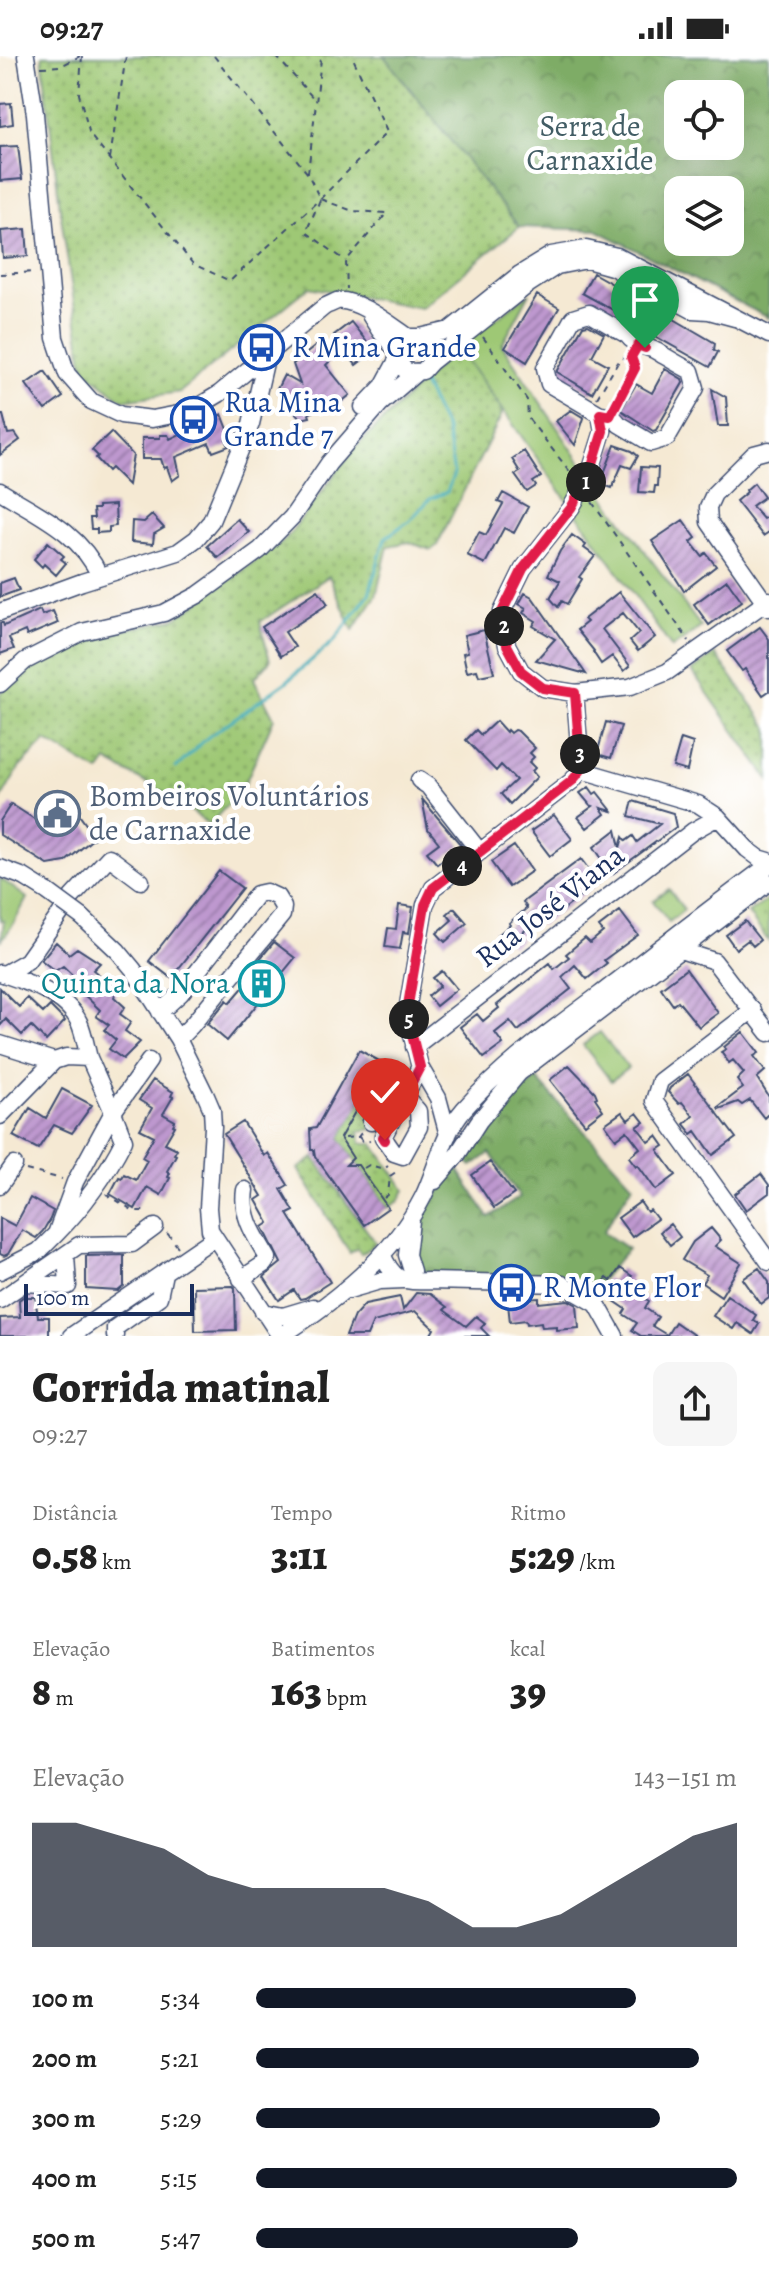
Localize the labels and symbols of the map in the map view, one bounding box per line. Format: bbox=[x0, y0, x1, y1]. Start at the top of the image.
park label: Serra de Carnaxide bbox=[527, 106, 653, 180]
pin bbox=[611, 266, 679, 348]
bus stop icon: R Mina Grande bbox=[237, 323, 285, 371]
place label: R Mina Grande bbox=[292, 327, 477, 367]
place label: Rua Mina Grande 7 bbox=[224, 382, 342, 456]
bus stop icon: Rua Mina Grande 7 bbox=[169, 395, 217, 443]
pin: 1 bbox=[566, 462, 606, 502]
pin: 2 bbox=[484, 606, 524, 646]
pin: 3 bbox=[560, 734, 600, 774]
place label: Bombeiros Voluntários de Carnaxide bbox=[89, 776, 370, 850]
public building icon: Bombeiros Voluntários de Carnaxide bbox=[34, 789, 82, 837]
street label: Rua José Viana bbox=[467, 835, 633, 977]
pin: 4 bbox=[442, 846, 482, 886]
building icon: Quinta da Nora bbox=[237, 959, 285, 1007]
place label: Quinta da Nora bbox=[41, 963, 230, 1003]
pin: 5 bbox=[389, 999, 429, 1039]
pin bbox=[351, 1058, 419, 1140]
bus stop icon: R Monte Flor bbox=[488, 1263, 536, 1311]
place label: R Monte Flor bbox=[543, 1267, 702, 1307]
scale bar bbox=[24, 1280, 194, 1316]

